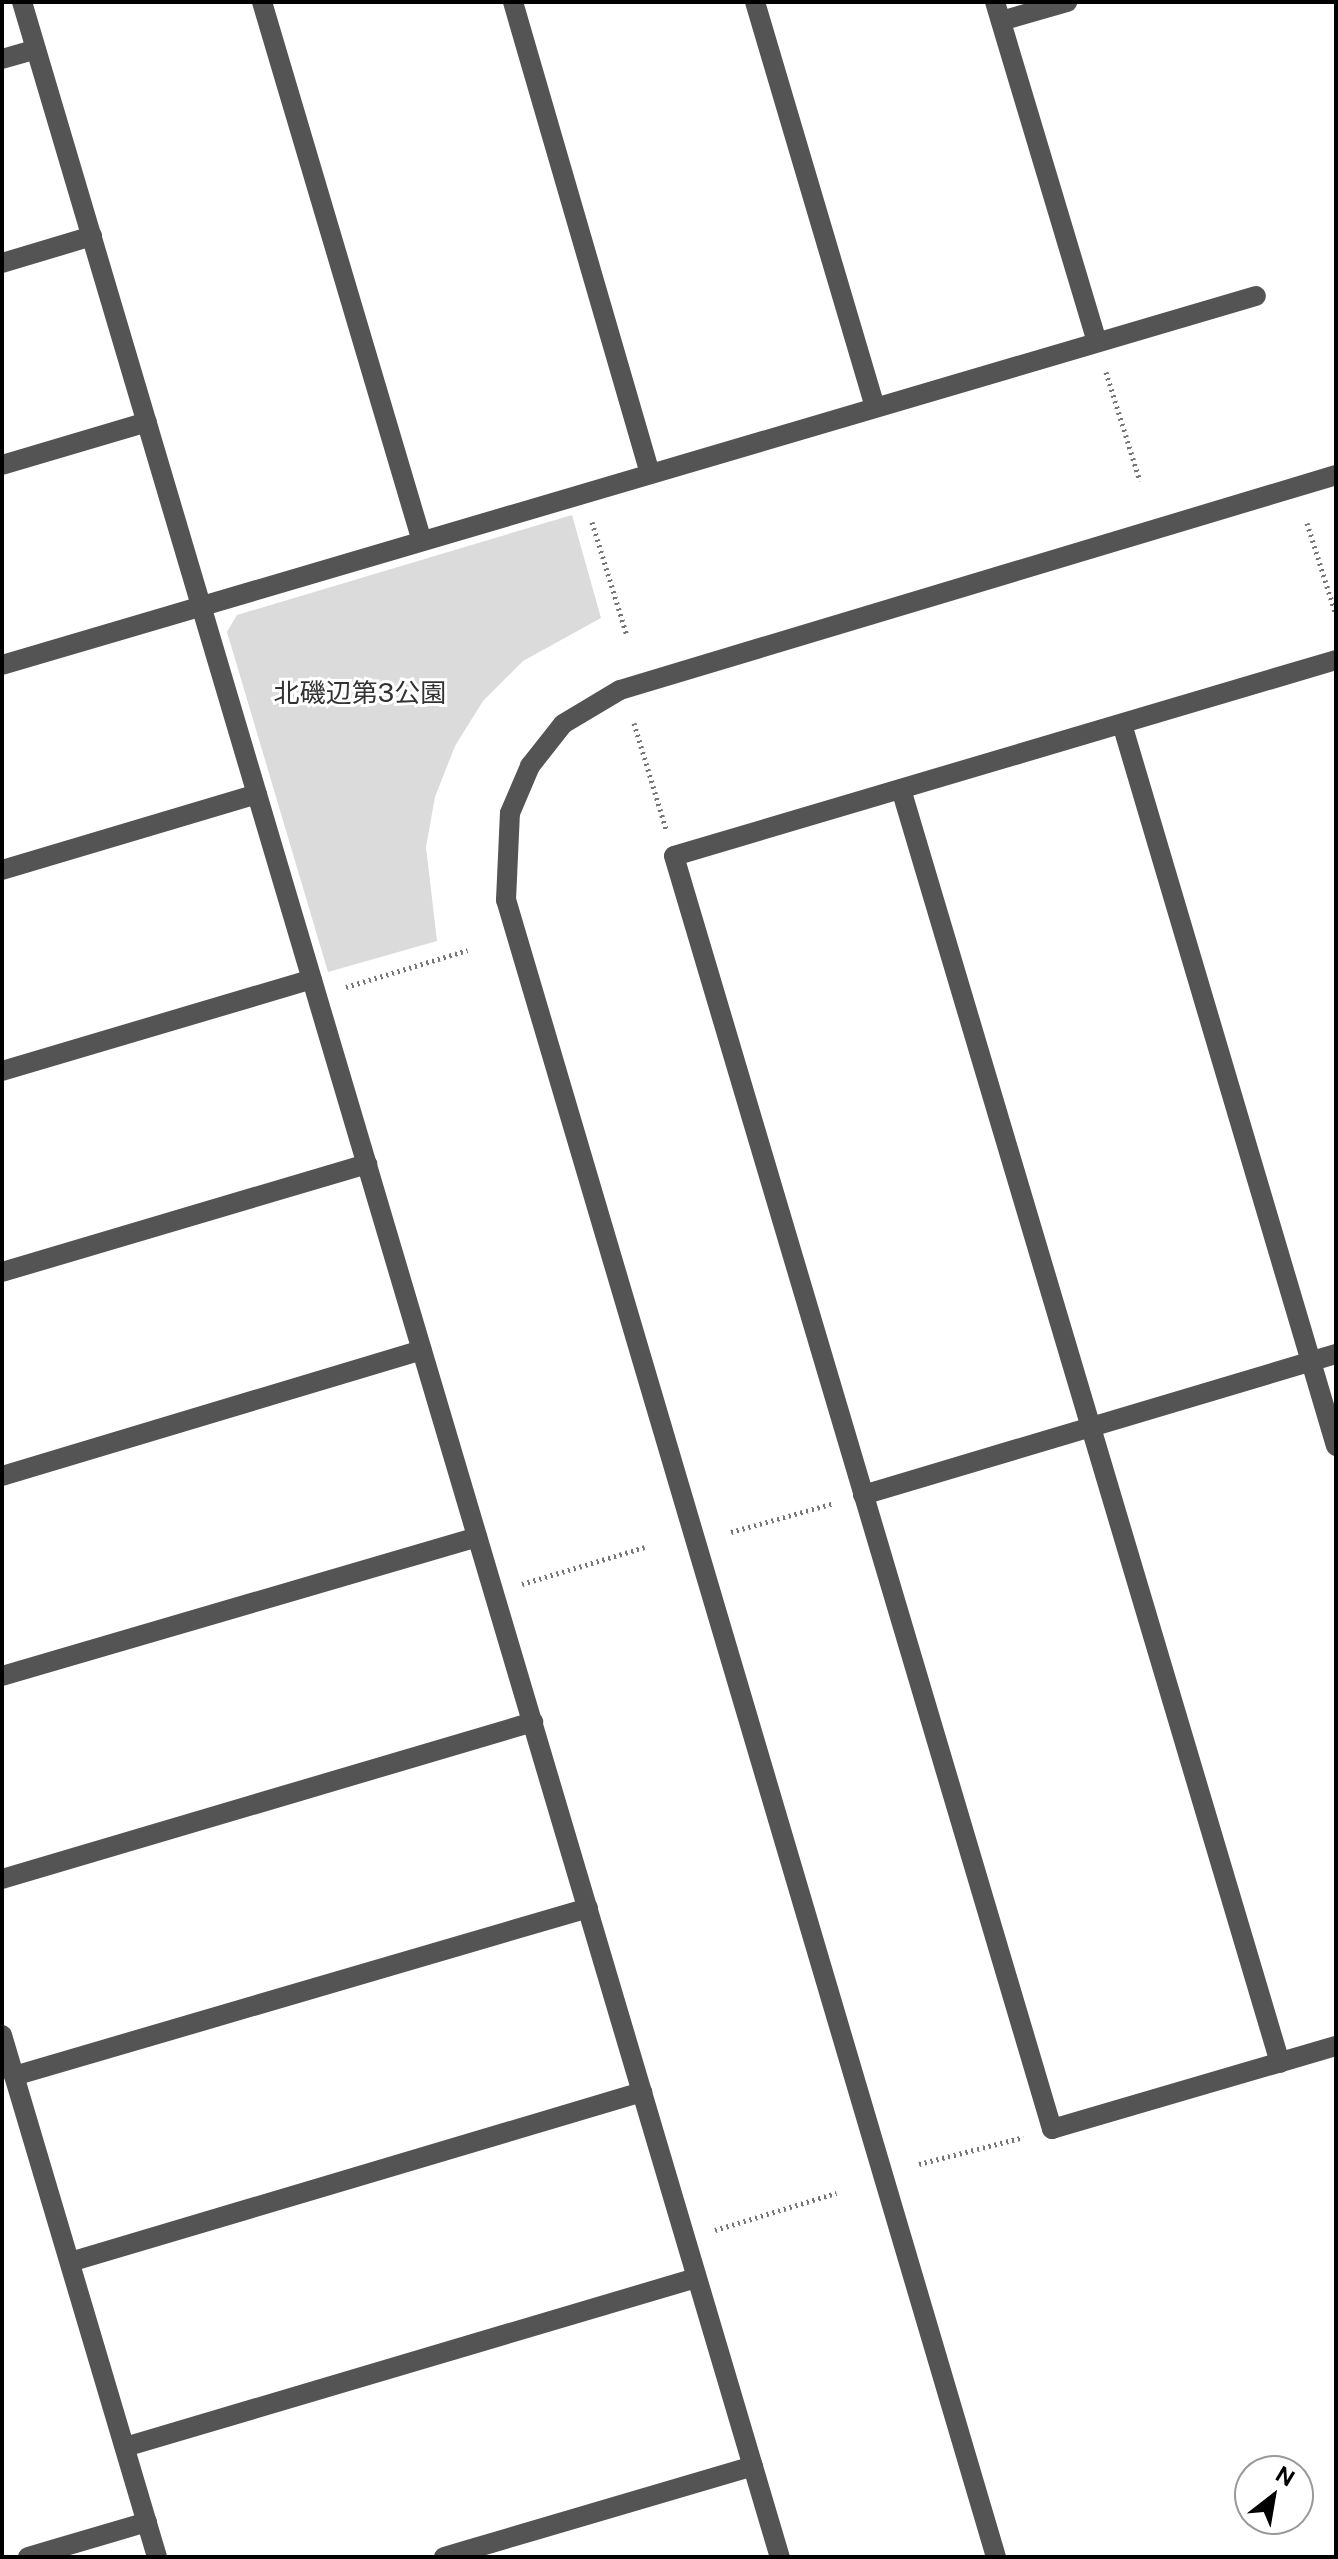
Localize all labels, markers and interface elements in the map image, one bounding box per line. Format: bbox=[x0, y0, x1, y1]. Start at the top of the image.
park label: 北磯辺第3公園 bbox=[274, 677, 446, 709]
north arrow bbox=[1234, 2455, 1314, 2535]
text: N bbox=[1271, 2461, 1299, 2492]

